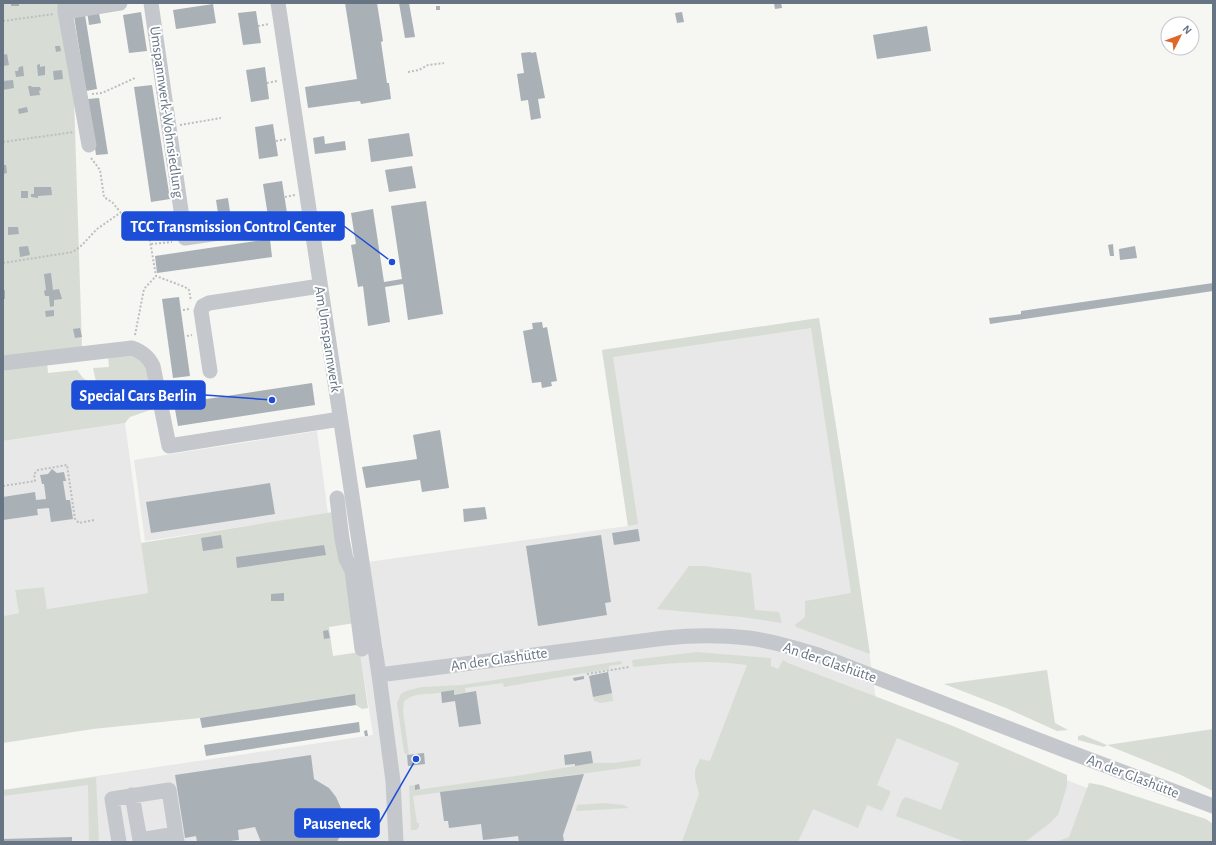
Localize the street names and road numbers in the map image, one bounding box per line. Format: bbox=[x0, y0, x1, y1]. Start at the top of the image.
street label: Umspannwerk-Wohnsiedlung bbox=[147, 25, 186, 200]
street label: Am Umspannwerk bbox=[312, 285, 343, 394]
street label: An der Glashütte bbox=[781, 640, 878, 685]
street label: An der Glashütte bbox=[450, 645, 548, 674]
street label: An der Glashütte bbox=[1085, 752, 1181, 801]

